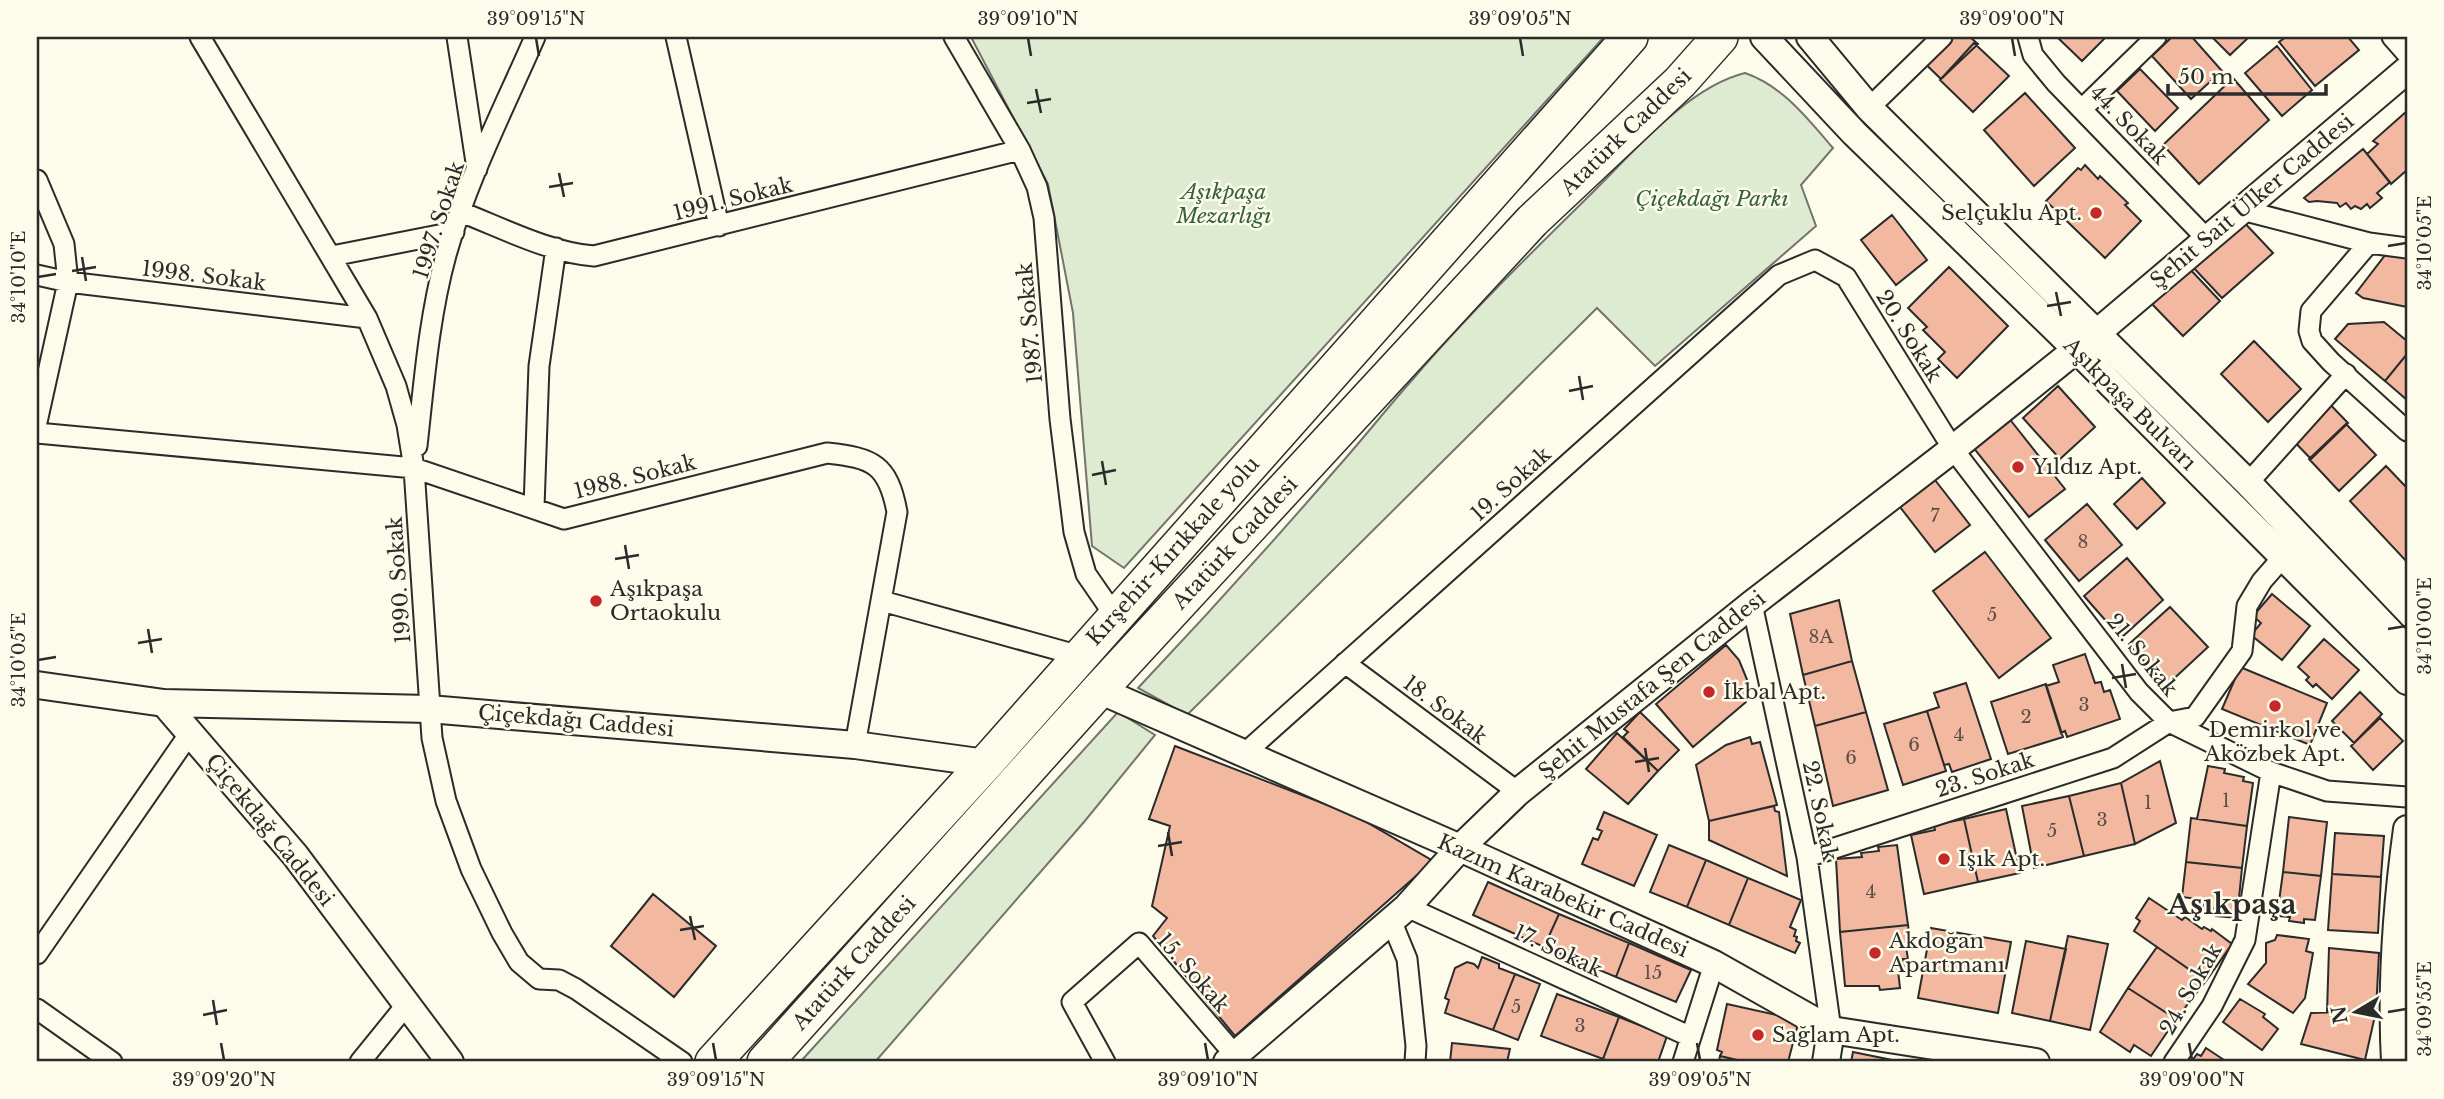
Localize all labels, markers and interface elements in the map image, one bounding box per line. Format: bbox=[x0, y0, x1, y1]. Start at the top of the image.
text: 39°09'15"N bbox=[487, 8, 585, 30]
text: 39°09'10"N bbox=[978, 8, 1078, 30]
text: 39°09'05"N bbox=[1468, 8, 1572, 30]
text: 39°09'00"N bbox=[1959, 8, 2065, 30]
scale bar bbox=[2168, 52, 2325, 96]
street label: Atatürk Caddesi bbox=[1554, 63, 1697, 202]
text: 50 m bbox=[2178, 64, 2234, 90]
street label: 44. Sokak bbox=[2085, 80, 2173, 170]
street label: Şehit Sait Ülker Caddesi bbox=[2145, 108, 2359, 294]
street label: 1997. Sokak bbox=[408, 158, 470, 282]
street label: 1991. Sokak bbox=[671, 172, 795, 226]
park label: Aşıkpaşa Mezarlığı bbox=[1175, 179, 1272, 229]
park label: Çiçekdağı Parkı bbox=[1635, 186, 1789, 212]
text: 34°10'05"E bbox=[2414, 195, 2436, 291]
place label: Selçuklu Apt. bbox=[1941, 200, 2082, 226]
marker: Selçuklu Apt. bbox=[2088, 205, 2104, 221]
text: 34°10'10"E bbox=[8, 231, 30, 323]
street label: 1998. Sokak bbox=[140, 255, 268, 297]
street label: 1987. Sokak bbox=[1012, 261, 1048, 385]
street label: 20. Sokak bbox=[1870, 285, 1948, 387]
street label: Aşıkpaşa Bulvarı bbox=[2058, 332, 2202, 476]
street label: 19. Sokak bbox=[1466, 441, 1556, 527]
street label: 1988. Sokak bbox=[571, 449, 699, 505]
street label: Kırşehir-Kırıkkale yolu bbox=[1081, 451, 1265, 651]
place label: Yıldız Apt. bbox=[2031, 454, 2142, 480]
marker: Yıldız Apt. bbox=[2010, 459, 2026, 475]
street label: Atatürk Caddesi bbox=[1166, 471, 1303, 615]
house number: 7 bbox=[1930, 505, 1940, 527]
street label: 1990. Sokak bbox=[382, 516, 416, 644]
house number: 8 bbox=[2078, 531, 2088, 553]
place label: Aşıkpaşa Ortaokulu bbox=[609, 576, 721, 626]
text: 34°10'00"E bbox=[2414, 577, 2436, 675]
street label: Şehit Mustafa Şen Caddesi bbox=[1533, 585, 1771, 785]
marker: Aşıkpaşa Ortaokulu bbox=[588, 593, 604, 609]
house number: 5 bbox=[1987, 604, 1997, 626]
street label: 21. Sokak bbox=[2101, 608, 2183, 702]
text: 34°10'05"E bbox=[8, 612, 30, 708]
house number: 8A bbox=[1809, 626, 1835, 648]
street label: 18. Sokak bbox=[1398, 670, 1492, 750]
place label: İkbal Apt. bbox=[1723, 679, 1826, 705]
marker: İkbal Apt. bbox=[1701, 684, 1717, 700]
house number: 3 bbox=[2078, 694, 2090, 716]
marker: Demirkol ve Aközbek Apt. bbox=[2267, 698, 2283, 714]
street label: Çiçekdağı Caddesi bbox=[477, 699, 675, 743]
house number: 2 bbox=[2020, 706, 2032, 728]
place label: Demirkol ve Aközbek Apt. bbox=[2203, 717, 2346, 767]
house number: 4 bbox=[1954, 724, 1964, 746]
house number: 6 bbox=[1908, 734, 1920, 756]
house number: 6 bbox=[1845, 747, 1857, 769]
street label: 23. Sokak bbox=[1932, 747, 2038, 803]
street label: Çiçekdağ Caddesi bbox=[200, 748, 340, 912]
street label: 22. Sokak bbox=[1797, 758, 1843, 864]
house number: 1 bbox=[2222, 790, 2230, 812]
house number: 1 bbox=[2144, 792, 2152, 814]
house number: 3 bbox=[2096, 809, 2108, 831]
house number: 5 bbox=[2047, 820, 2057, 842]
street label: Kazım Karabekir Caddesi bbox=[1433, 829, 1693, 963]
place label: Işık Apt. bbox=[1958, 846, 2045, 872]
marker: Işık Apt. bbox=[1936, 851, 1952, 867]
house number: 4 bbox=[1866, 881, 1876, 903]
district label: Aşıkpaşa bbox=[2166, 887, 2297, 922]
street label: Atatürk Caddesi bbox=[786, 890, 921, 1036]
street label: 17. Sokak bbox=[1509, 919, 1607, 983]
street label: 15. Sokak bbox=[1151, 928, 1235, 1018]
place label: Akdoğan Apartmanı bbox=[1888, 928, 2005, 978]
street label: 24. Sokak bbox=[2154, 938, 2228, 1039]
marker: Akdoğan Apartmanı bbox=[1867, 945, 1883, 961]
text: 34°09'55"E bbox=[2414, 961, 2436, 1057]
house number: 15 bbox=[1644, 962, 1662, 984]
north arrow bbox=[2322, 976, 2392, 1046]
house number: 5 bbox=[1511, 996, 1521, 1018]
text: N bbox=[2327, 1004, 2353, 1026]
house number: 3 bbox=[1574, 1015, 1586, 1037]
place label: Sağlam Apt. bbox=[1772, 1022, 1900, 1048]
marker: Sağlam Apt. bbox=[1750, 1027, 1766, 1043]
text: 39°09'20"N bbox=[172, 1069, 276, 1091]
text: 39°09'15"N bbox=[667, 1069, 765, 1091]
text: 39°09'10"N bbox=[1158, 1069, 1258, 1091]
text: 39°09'05"N bbox=[1648, 1069, 1752, 1091]
text: 39°09'00"N bbox=[2139, 1069, 2245, 1091]

